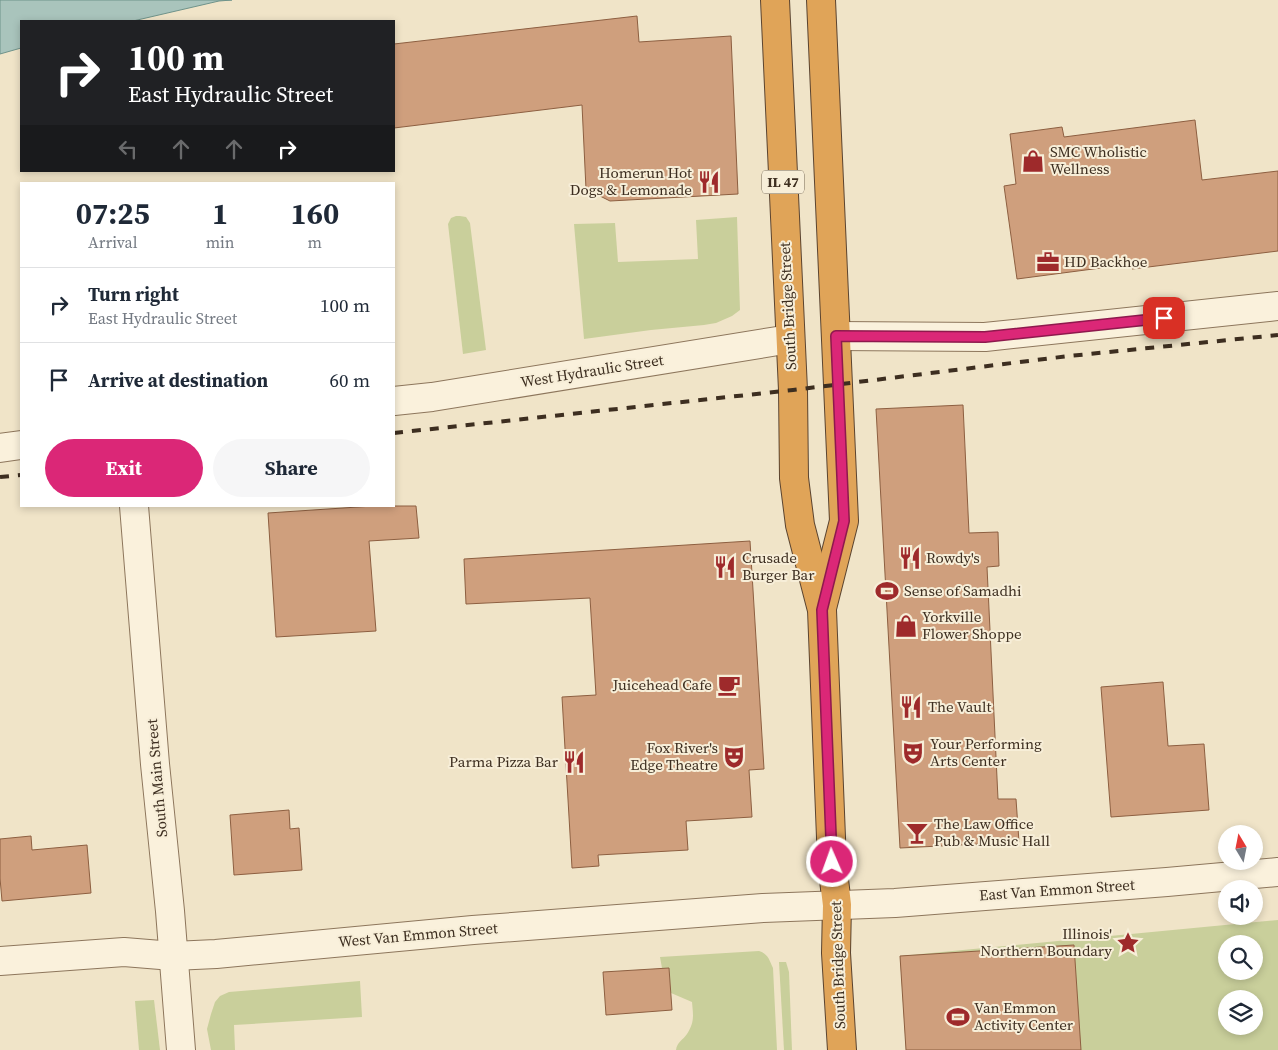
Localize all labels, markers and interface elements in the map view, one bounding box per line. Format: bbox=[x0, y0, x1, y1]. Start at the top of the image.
text: 100 m bbox=[128, 34, 224, 82]
icon: right bbox=[45, 40, 110, 105]
text: East Hydraulic Street bbox=[128, 79, 333, 109]
icon: left bbox=[114, 135, 142, 163]
icon: ahead bbox=[167, 135, 195, 163]
icon: ahead bbox=[220, 135, 248, 163]
icon: right bbox=[273, 135, 301, 163]
place label: SMC Wholistic Wellness bbox=[1050, 141, 1147, 179]
shop icon: SMC Wholistic Wellness bbox=[1020, 148, 1046, 174]
place label: Homerun Hot Dogs & Lemonade bbox=[570, 162, 692, 200]
restaurant icon: Homerun Hot Dogs & Lemonade bbox=[696, 169, 722, 195]
road number: IL 47 bbox=[762, 170, 804, 193]
text: 07:25 bbox=[76, 193, 150, 234]
text: 1 bbox=[212, 193, 228, 234]
text: 160 bbox=[290, 193, 339, 234]
text: Arrival bbox=[88, 231, 138, 253]
text: min bbox=[206, 231, 235, 253]
text: m bbox=[308, 231, 322, 253]
street label: South Bridge Street bbox=[774, 241, 801, 371]
office icon: HD Backhoe bbox=[1035, 249, 1061, 275]
place label: HD Backhoe bbox=[1064, 251, 1148, 272]
text: Turn right bbox=[88, 281, 179, 307]
icon: right bbox=[45, 291, 73, 319]
text: 100 m bbox=[320, 292, 370, 318]
pin bbox=[1143, 297, 1185, 339]
icon: arrive bbox=[1150, 304, 1178, 332]
text: East Hydraulic Street bbox=[88, 307, 237, 329]
street label: West Hydraulic Street bbox=[519, 349, 665, 392]
icon: arrive bbox=[45, 366, 73, 394]
text: Arrive at destination bbox=[88, 367, 268, 393]
text: 60 m bbox=[329, 367, 370, 393]
button: Exit bbox=[45, 439, 203, 497]
button: Share bbox=[213, 439, 370, 497]
restaurant icon: Rowdy's bbox=[897, 545, 923, 571]
place label: Crusade Burger Bar bbox=[742, 547, 815, 585]
place label: Rowdy's bbox=[926, 547, 980, 568]
restaurant icon: Crusade Burger Bar bbox=[712, 554, 738, 580]
sports icon: Sense of Samadhi bbox=[874, 578, 900, 604]
place label: Sense of Samadhi bbox=[904, 580, 1022, 601]
place label: Yorkville Flower Shoppe bbox=[922, 606, 1022, 644]
shop icon: Yorkville Flower Shoppe bbox=[893, 613, 919, 639]
cafe icon: Juicehead Cafe bbox=[716, 672, 742, 698]
place label: Juicehead Cafe bbox=[612, 674, 712, 695]
restaurant icon: The Vault bbox=[898, 694, 924, 720]
place label: The Vault bbox=[928, 696, 992, 717]
street label: South Main Street bbox=[141, 718, 172, 838]
place label: Your Performing Arts Center bbox=[930, 733, 1042, 771]
place label: Fox River's Edge Theatre bbox=[630, 737, 718, 775]
theatre icon: Your Performing Arts Center bbox=[900, 740, 926, 766]
theatre icon: Fox River's Edge Theatre bbox=[721, 744, 747, 770]
restaurant icon: Parma Pizza Bar bbox=[561, 749, 587, 775]
place label: Parma Pizza Bar bbox=[449, 751, 559, 772]
place label: The Law Office Pub & Music Hall bbox=[934, 813, 1050, 851]
bar icon: The Law Office Pub & Music Hall bbox=[904, 820, 930, 846]
north arrow bbox=[1218, 825, 1262, 870]
map controls bbox=[1218, 825, 1263, 1035]
position arrow bbox=[805, 835, 857, 887]
street label: East Van Emmon Street bbox=[979, 874, 1136, 905]
button: sound bbox=[1218, 880, 1263, 925]
street label: South Bridge Street bbox=[825, 901, 850, 1029]
street label: West Van Emmon Street bbox=[337, 917, 499, 952]
place label: Illinois' Northern Boundary bbox=[980, 923, 1112, 961]
place icon: Illinois' Northern Boundary bbox=[1115, 930, 1141, 956]
button: search bbox=[1218, 935, 1263, 980]
button: layers bbox=[1218, 990, 1263, 1035]
place label: Van Emmon Activity Center bbox=[974, 997, 1074, 1035]
sports icon: Van Emmon Activity Center bbox=[945, 1004, 971, 1030]

